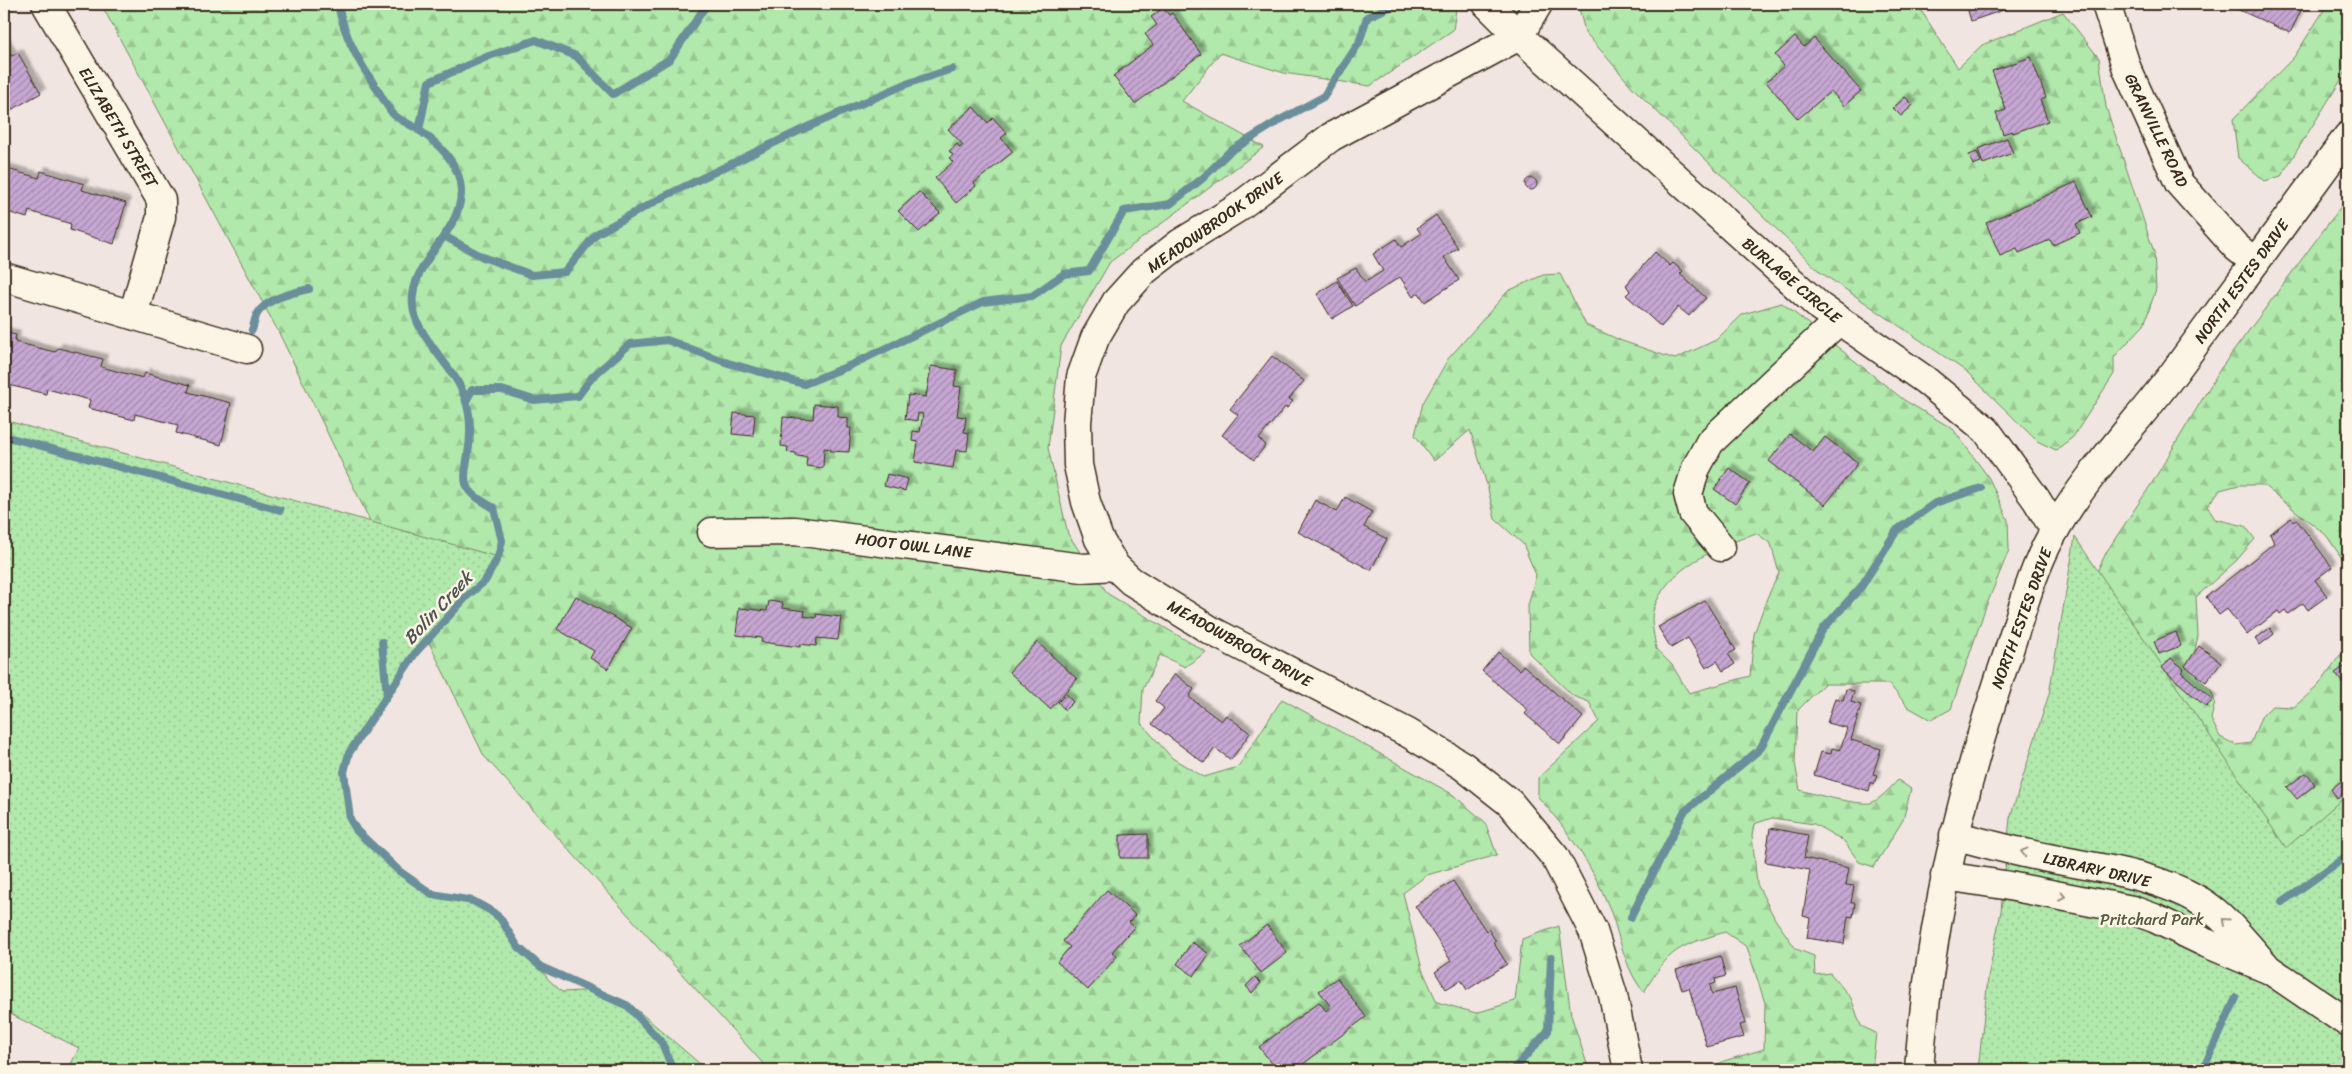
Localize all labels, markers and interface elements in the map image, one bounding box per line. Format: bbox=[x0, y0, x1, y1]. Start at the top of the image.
street label: ELIZABETH STREET bbox=[71, 61, 167, 194]
street label: GRANVILLE ROAD bbox=[2116, 68, 2197, 193]
street label: MEADOWBROOK DRIVE bbox=[1141, 163, 1291, 281]
street label: NORTH ESTES DRIVE bbox=[2186, 212, 2297, 350]
street label: BURLAGE CIRCLE bbox=[1735, 230, 1849, 332]
street label: HOOT OWL LANE bbox=[854, 524, 975, 567]
street label: NORTH ESTES DRIVE bbox=[1982, 542, 2061, 693]
water label: Bolin Creek bbox=[395, 562, 482, 652]
street label: MEADOWBROOK DRIVE bbox=[1162, 591, 1319, 696]
street label: LIBRARY DRIVE bbox=[2040, 843, 2154, 896]
one-way arrow bbox=[2020, 847, 2029, 858]
one-way arrow bbox=[2058, 891, 2067, 901]
park label: Pritchard Park bbox=[2100, 905, 2205, 934]
one-way arrow bbox=[2221, 918, 2230, 927]

